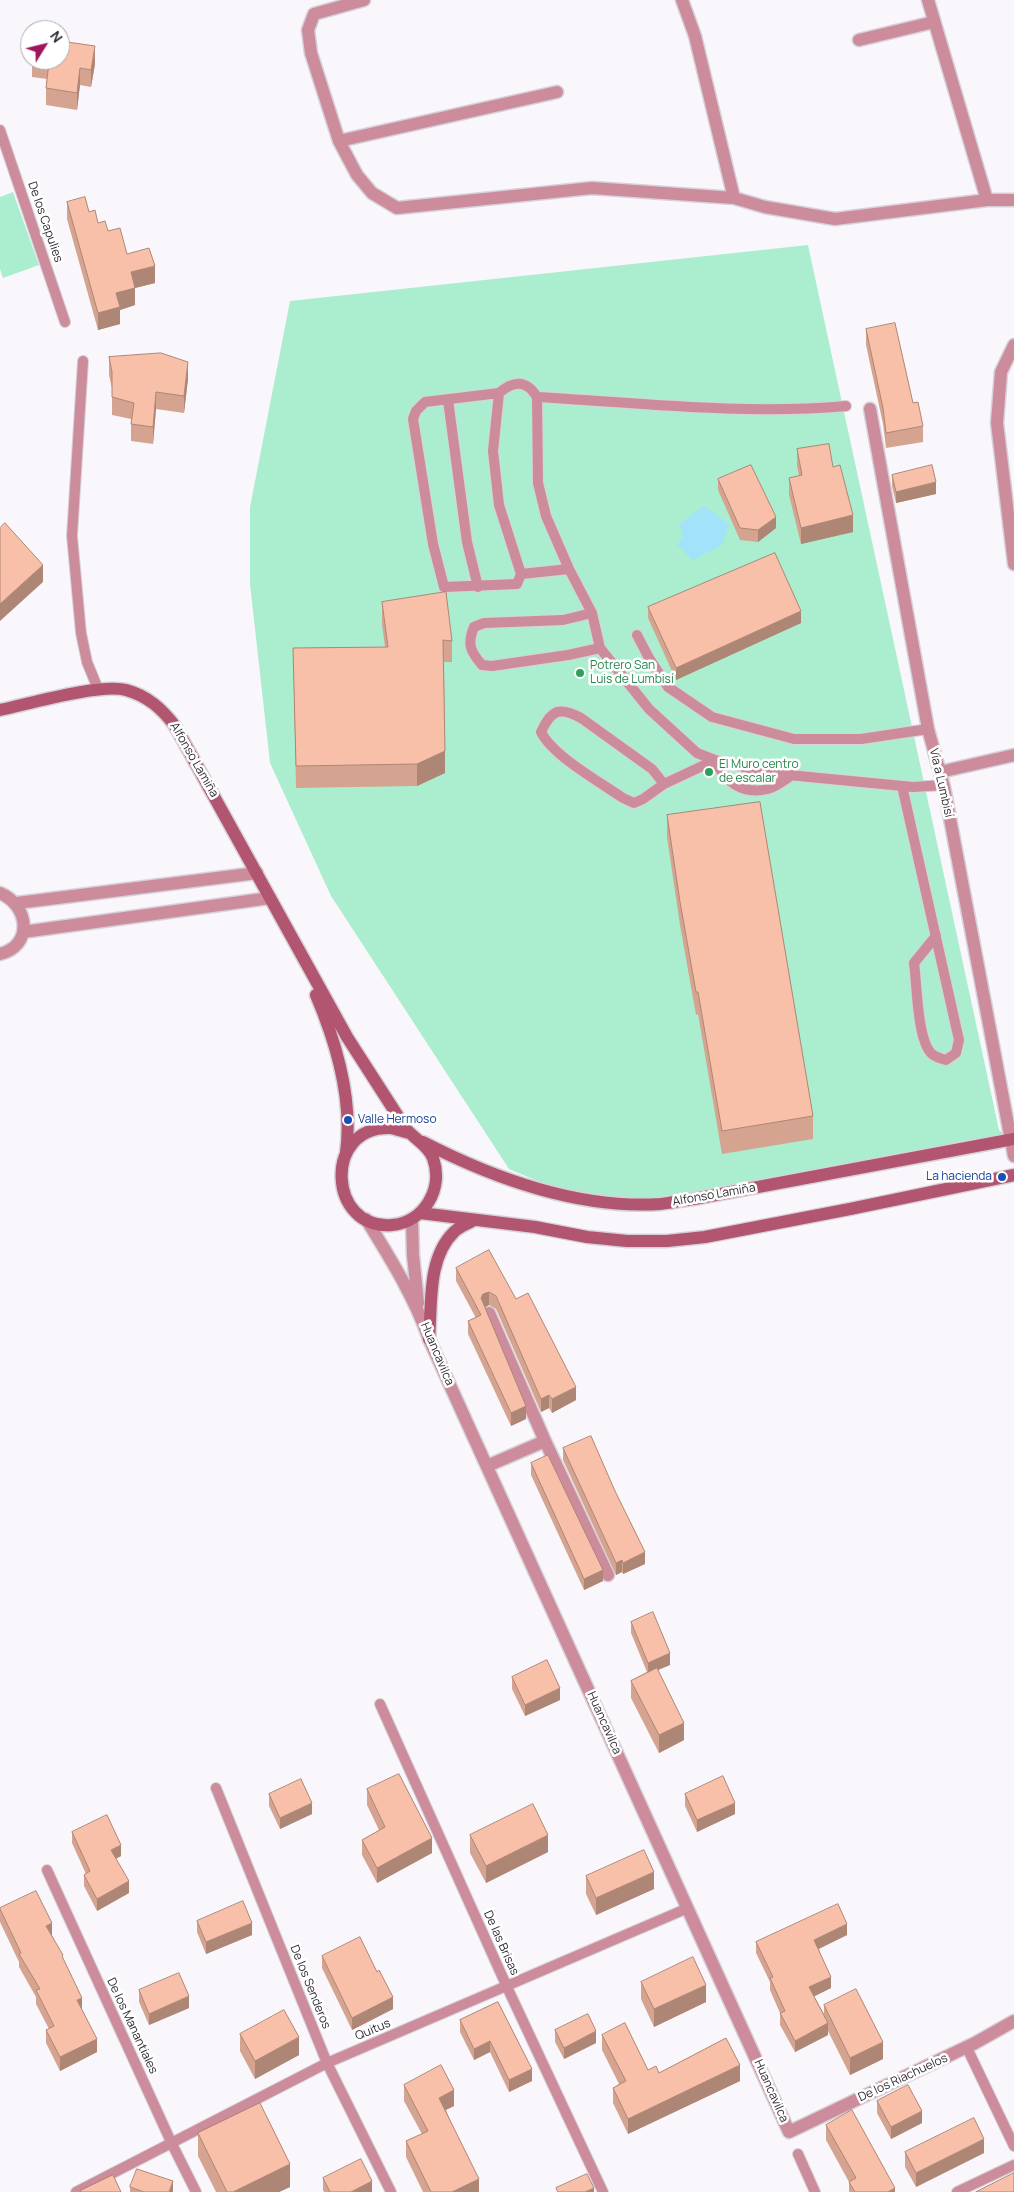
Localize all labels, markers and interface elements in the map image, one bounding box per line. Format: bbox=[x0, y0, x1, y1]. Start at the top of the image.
north arrow bbox=[20, 20, 70, 70]
text: N bbox=[46, 27, 67, 46]
street label: De los Capulies bbox=[24, 180, 66, 264]
place label: Potrero San Luis de Lumbisí bbox=[590, 659, 674, 687]
marker: Potrero San Luis de Lumbisí bbox=[574, 667, 586, 679]
street label: Alfonso Lamiña bbox=[167, 720, 221, 800]
street label: Vía a Lumbisí bbox=[926, 747, 956, 819]
place label: El Muro centro de escalar bbox=[719, 758, 798, 786]
marker: El Muro centro de escalar bbox=[703, 766, 715, 778]
place label: Valle Hermoso bbox=[358, 1113, 437, 1127]
marker: Valle Hermoso bbox=[342, 1114, 354, 1126]
place label: La hacienda bbox=[926, 1170, 992, 1184]
marker: La hacienda bbox=[996, 1171, 1008, 1183]
street label: Alfonso Lamiña bbox=[671, 1181, 757, 1209]
street label: Huancavilca bbox=[417, 1320, 457, 1388]
street label: Huancavilca bbox=[584, 1689, 624, 1757]
street label: De las Brisas bbox=[480, 1908, 522, 1978]
street label: De los Senderos bbox=[287, 1943, 333, 2031]
street label: De los Manantiales bbox=[103, 1976, 161, 2076]
street label: Quitus bbox=[353, 2016, 393, 2044]
street label: De los Riachuelos bbox=[856, 2051, 950, 2105]
street label: Huancavilca bbox=[751, 2057, 791, 2125]

